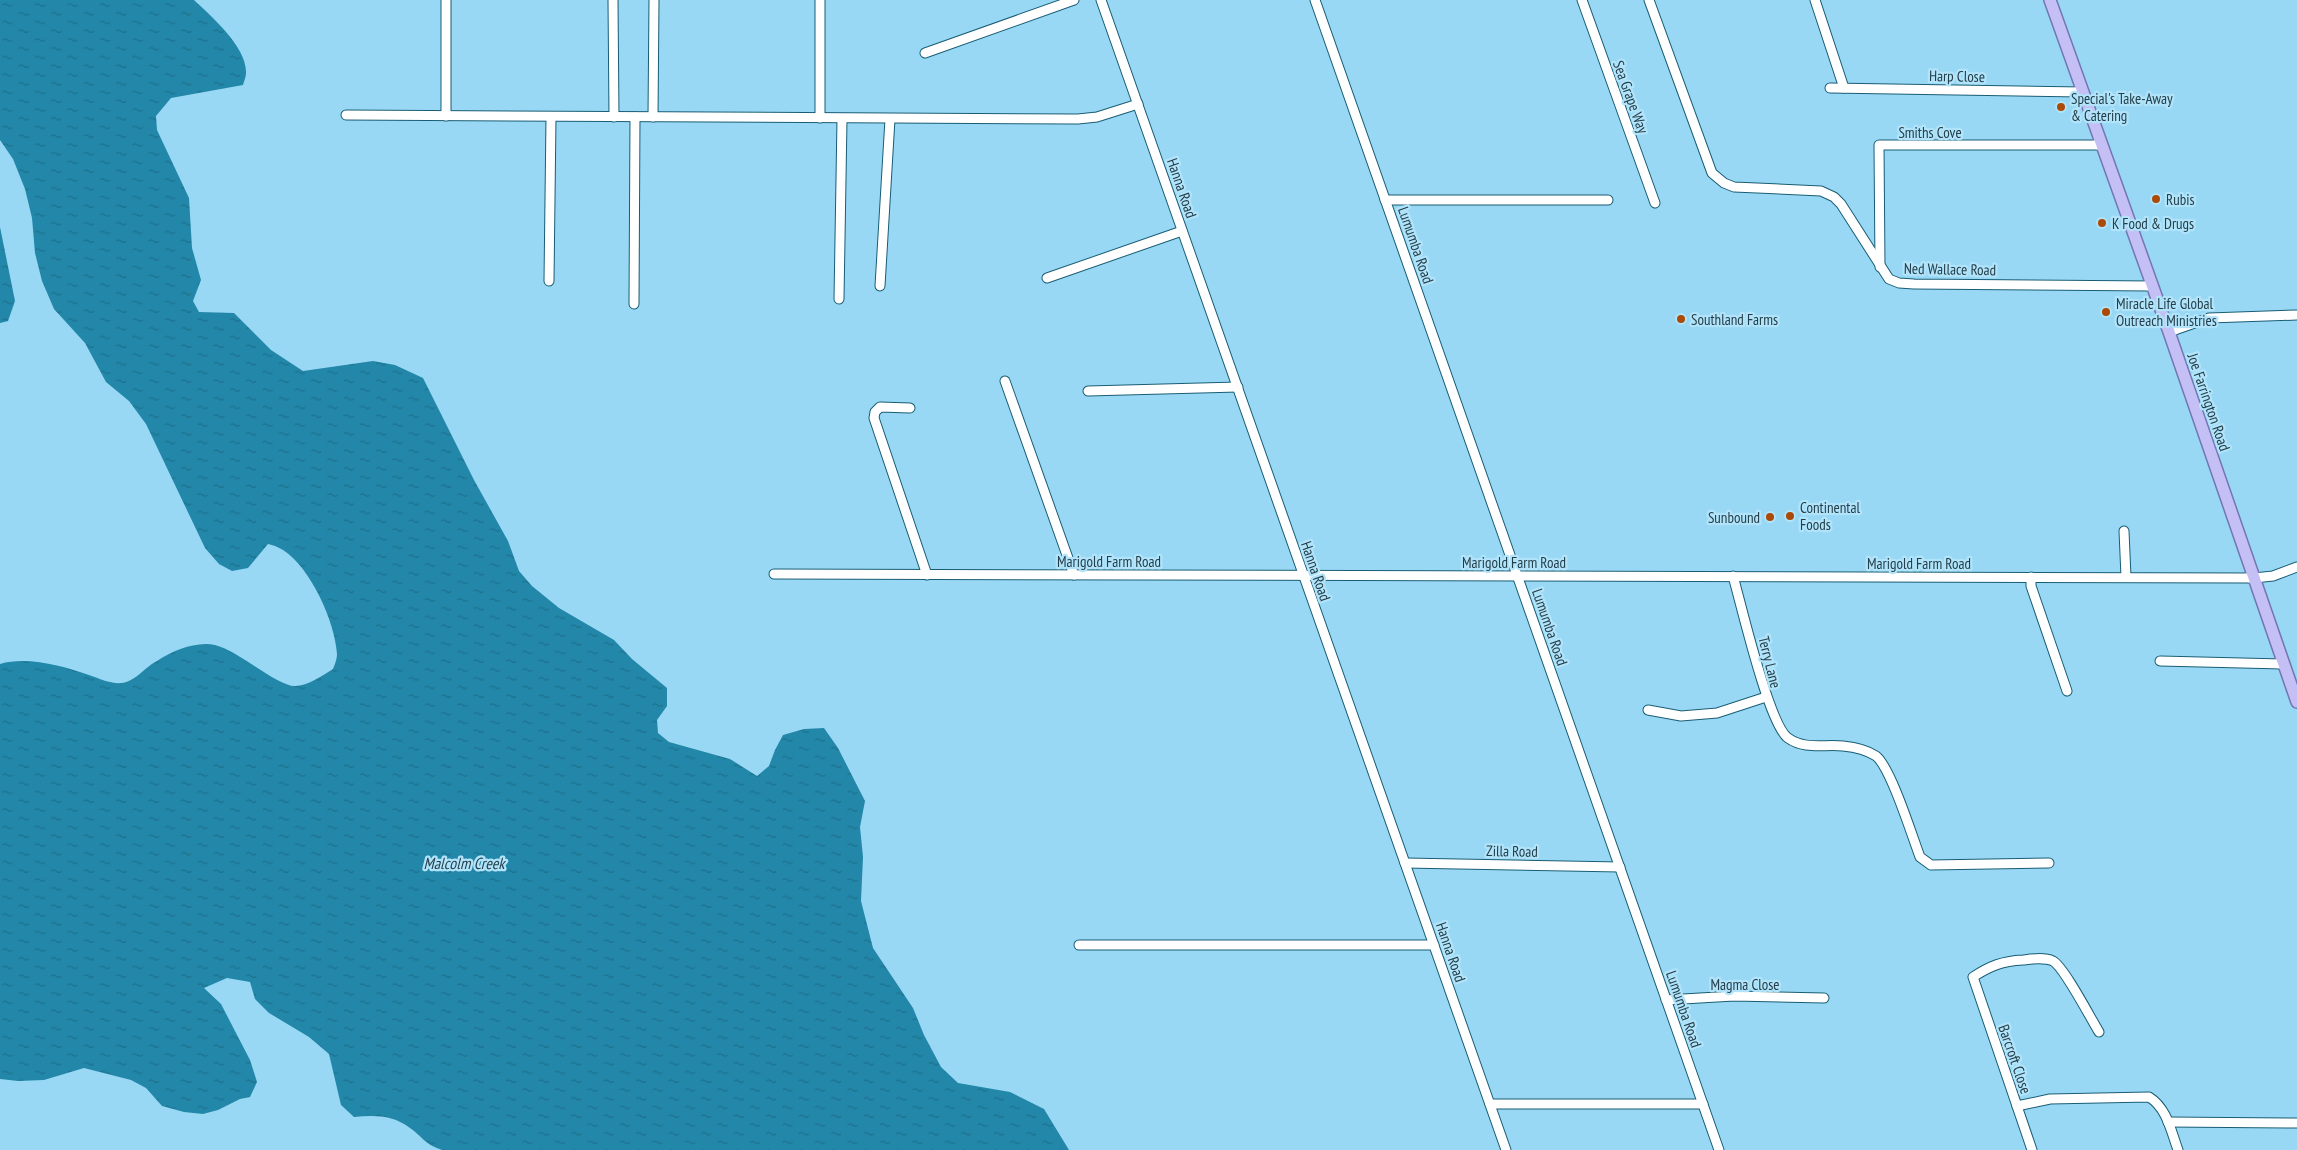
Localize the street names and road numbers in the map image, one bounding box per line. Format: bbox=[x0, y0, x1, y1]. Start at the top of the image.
street label: Sea Grape Way bbox=[1609, 58, 1653, 136]
street label: Harp Close bbox=[1929, 66, 1985, 86]
street label: Smiths Cove bbox=[1898, 123, 1962, 142]
street label: Hanna Road bbox=[1163, 156, 1201, 220]
street label: Lumumba Road bbox=[1394, 204, 1438, 286]
street label: Ned Wallace Road bbox=[1904, 259, 1996, 279]
street label: Joe Farrington Road bbox=[2183, 350, 2235, 453]
street label: Hanna Road bbox=[1297, 539, 1335, 603]
street label: Marigold Farm Road bbox=[1057, 552, 1161, 571]
street label: Marigold Farm Road bbox=[1462, 553, 1566, 572]
street label: Marigold Farm Road bbox=[1867, 554, 1971, 573]
street label: Lumumba Road bbox=[1528, 586, 1572, 668]
street label: Terry Lane bbox=[1754, 634, 1786, 690]
street label: Zilla Road bbox=[1486, 841, 1538, 861]
street label: Hanna Road bbox=[1432, 920, 1470, 984]
street label: Lumumba Road bbox=[1662, 968, 1706, 1050]
street label: Magma Close bbox=[1710, 975, 1780, 994]
street label: Barcroft Close bbox=[1994, 1022, 2036, 1096]

